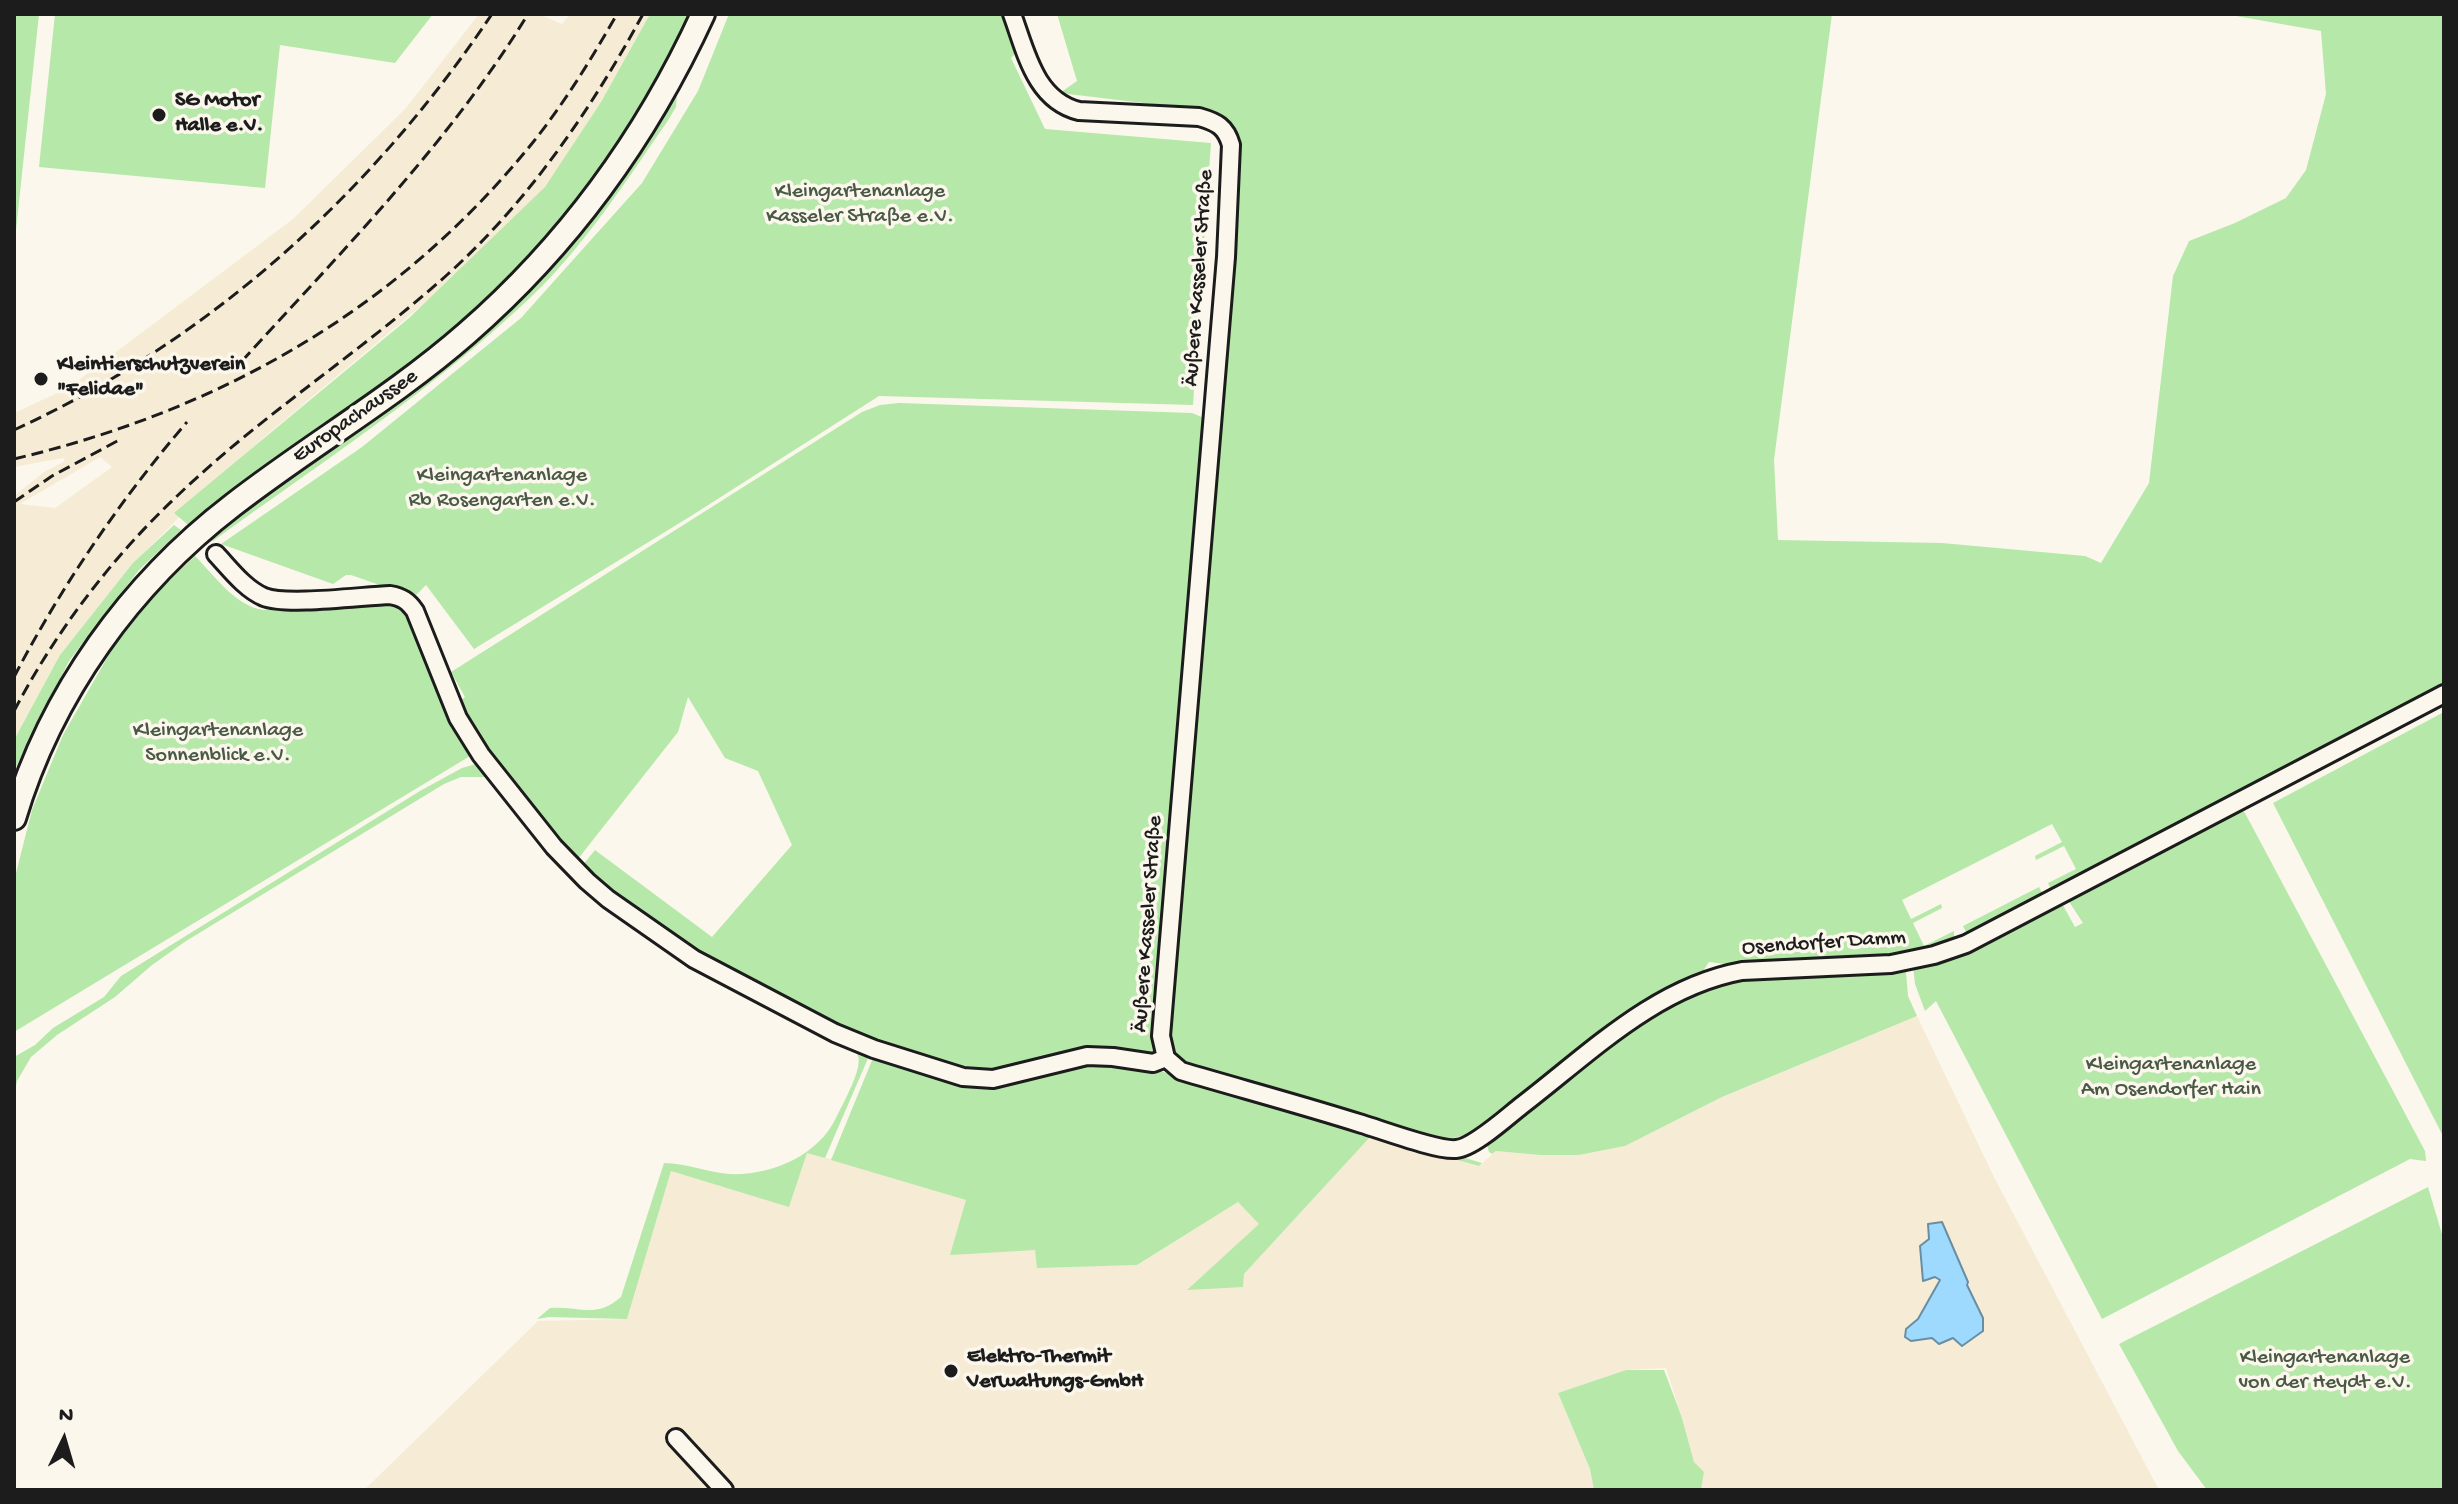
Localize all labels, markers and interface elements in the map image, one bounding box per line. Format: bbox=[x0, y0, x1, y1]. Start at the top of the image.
place label: SG Motor Halle e.V. bbox=[175, 89, 263, 140]
marker: SG Motor Halle e.V. bbox=[150, 106, 168, 124]
street label: Äußere Kasseler Straße bbox=[1179, 169, 1221, 387]
park label: Kleingartenanlage Kasseler Straße e.V. bbox=[766, 180, 954, 232]
place label: Kleintierschutzverein "Felidae" bbox=[57, 353, 245, 404]
street label: Europachaussee bbox=[288, 364, 424, 470]
marker: Kleintierschutzverein "Felidae" bbox=[32, 370, 50, 388]
park label: Kleingartenanlage Rb Rosengarten e.V. bbox=[408, 464, 596, 516]
park label: Kleingartenanlage Sonnenblick e.V. bbox=[133, 719, 303, 770]
street label: Äußere Kasseler Straße bbox=[1128, 815, 1170, 1033]
street label: Osendorfer Damm bbox=[1741, 925, 1907, 963]
park label: Kleingartenanlage Am Osendorfer Hain bbox=[2081, 1053, 2261, 1104]
place label: Elektro-Thermit Verwaltungs-GmbH bbox=[967, 1345, 1143, 1396]
park label: Kleingartenanlage von der Heydt e.V. bbox=[2238, 1346, 2412, 1398]
marker: Elektro-Thermit Verwaltungs-GmbH bbox=[942, 1362, 960, 1380]
north arrow bbox=[24, 1400, 104, 1480]
text: N bbox=[58, 1403, 74, 1430]

